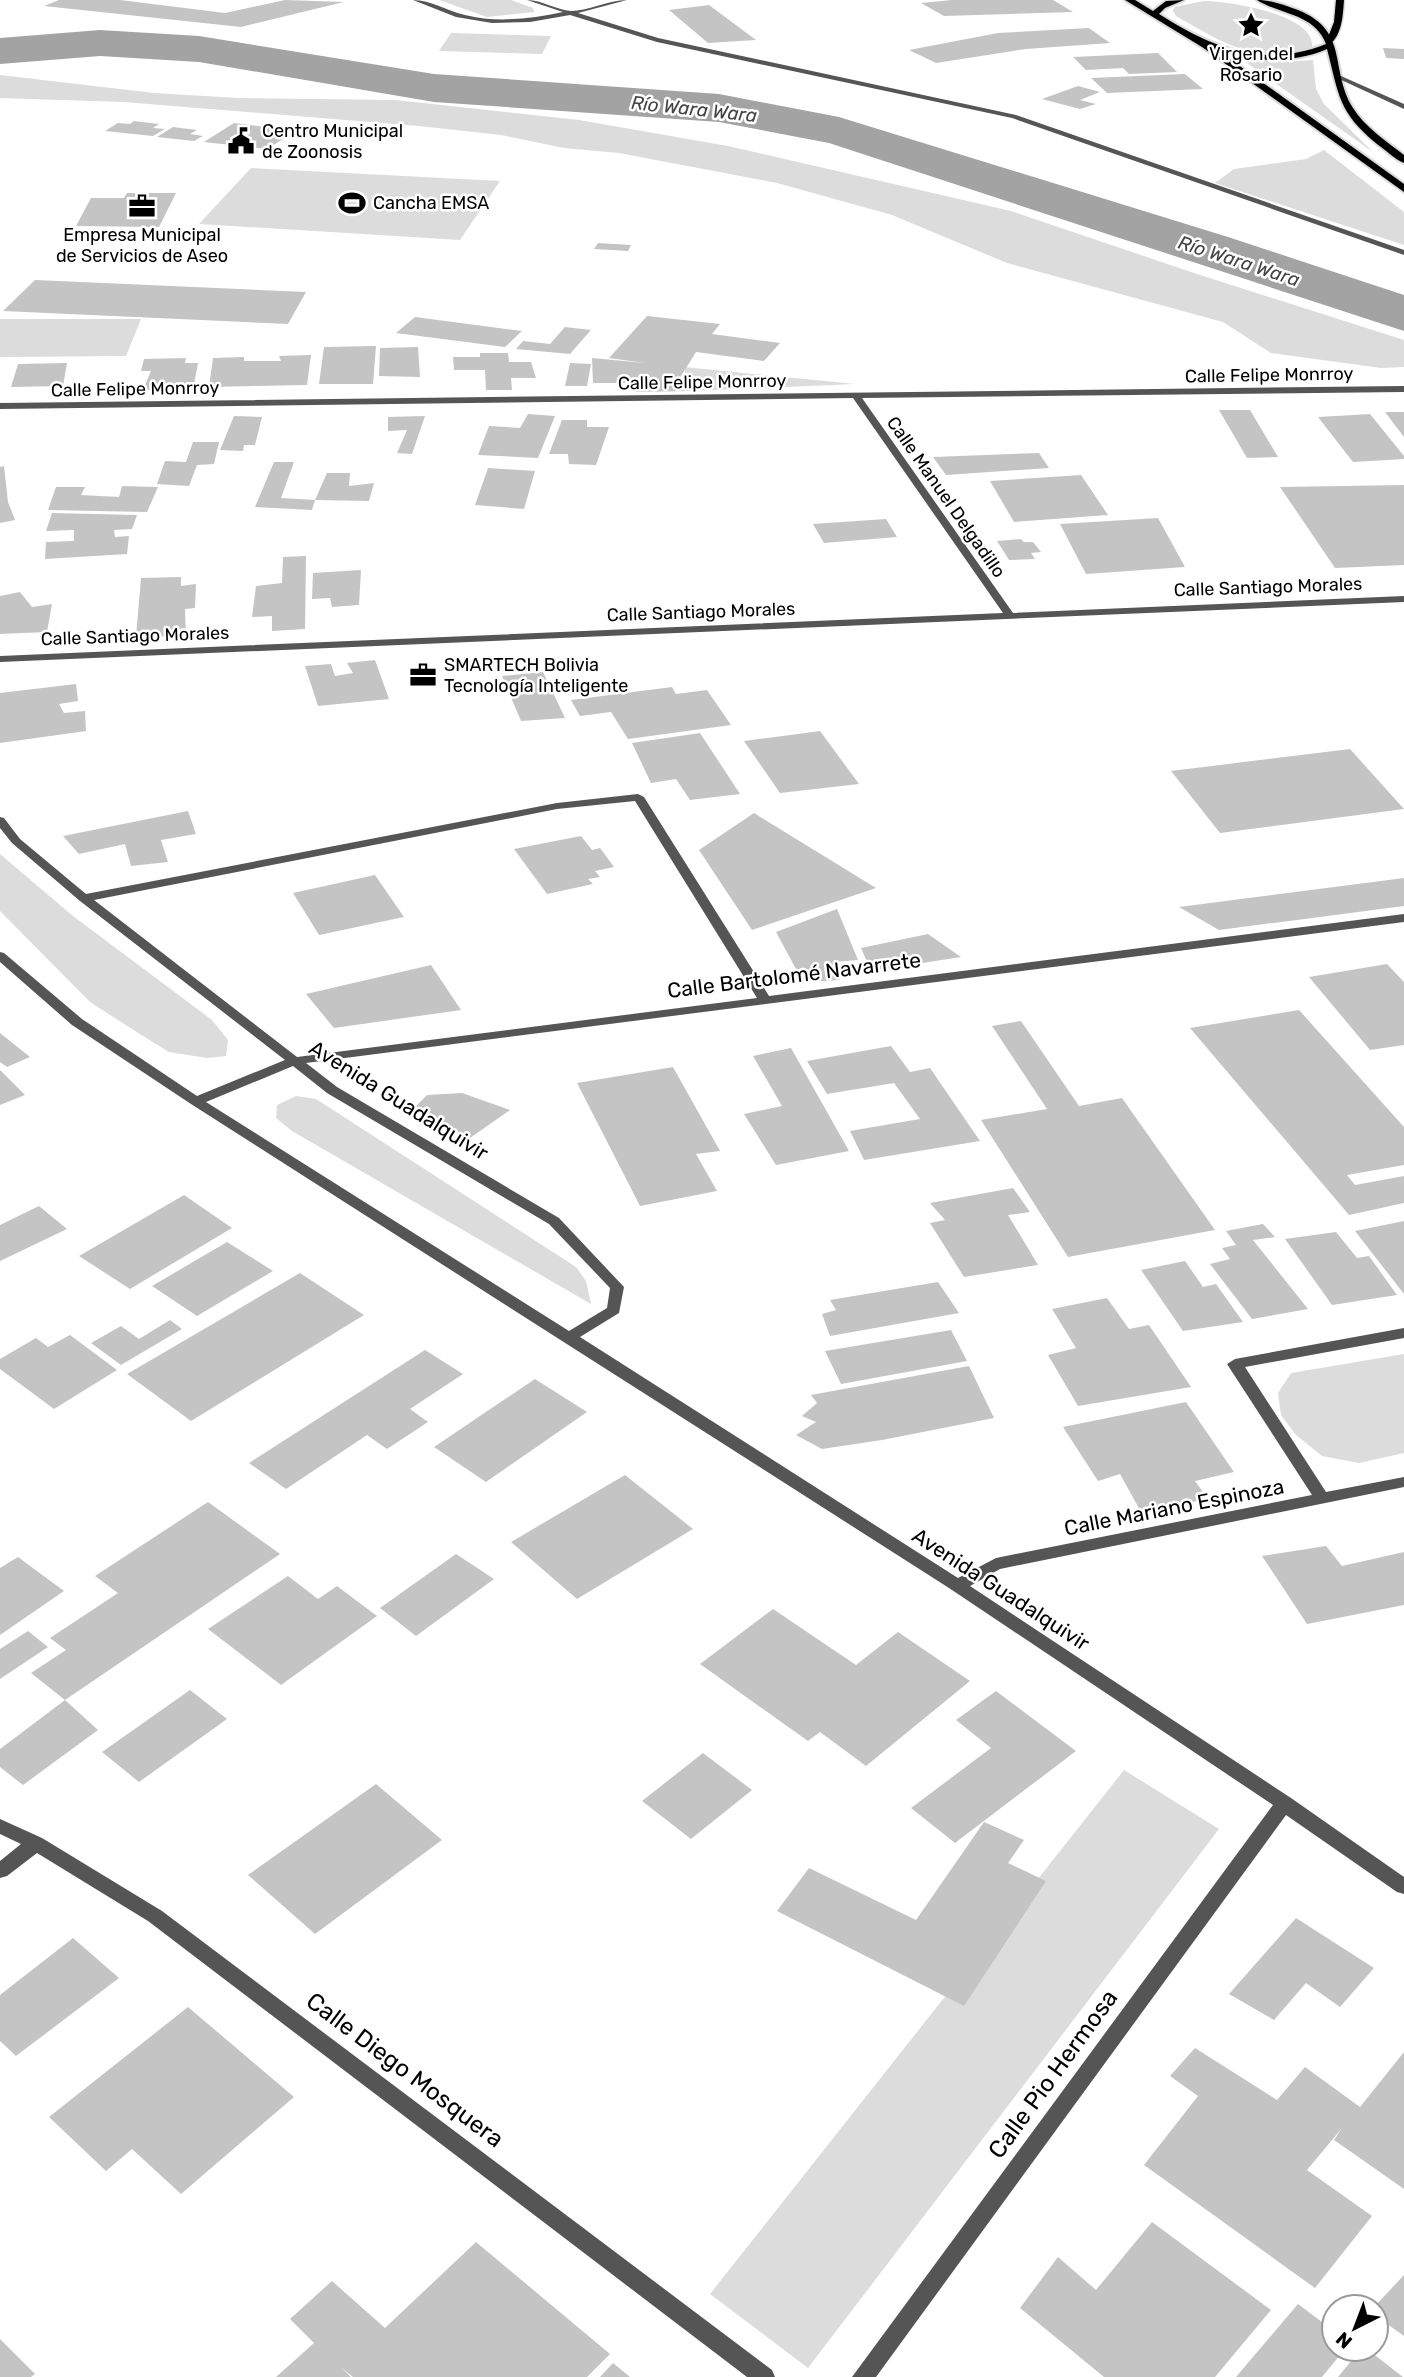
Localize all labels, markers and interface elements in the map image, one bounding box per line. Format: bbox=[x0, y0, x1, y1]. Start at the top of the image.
place icon: Virgen del Rosario bbox=[1236, 10, 1266, 40]
place label: Virgen del Rosario bbox=[1209, 43, 1293, 86]
water label: Río Wara Wara bbox=[630, 91, 758, 127]
place label: Centro Municipal de Zoonosis bbox=[262, 120, 403, 163]
public building icon: Centro Municipal de Zoonosis bbox=[226, 126, 256, 156]
sports icon: Cancha EMSA bbox=[337, 188, 367, 218]
office icon: Empresa Municipal de Servicios de Aseo bbox=[127, 191, 157, 221]
place label: Cancha EMSA bbox=[373, 192, 489, 214]
place label: Empresa Municipal de Servicios de Aseo bbox=[56, 224, 228, 267]
water label: Río Wara Wara bbox=[1175, 231, 1303, 291]
street label: Calle Felipe Monrroy bbox=[1185, 363, 1353, 387]
street label: Calle Felipe Monrroy bbox=[618, 370, 786, 394]
street label: Calle Felipe Monrroy bbox=[51, 377, 219, 401]
street label: Calle Manuel Delgadillo bbox=[882, 412, 1010, 582]
street label: Calle Santiago Morales bbox=[1173, 573, 1363, 601]
street label: Calle Santiago Morales bbox=[606, 598, 796, 626]
street label: Calle Santiago Morales bbox=[40, 622, 230, 650]
place label: SMARTECH Bolivia Tecnología Inteligente bbox=[444, 654, 628, 697]
office icon: SMARTECH Bolivia Tecnología Inteligente bbox=[408, 660, 438, 690]
street label: Calle Bartolomé Navarrete bbox=[666, 947, 922, 1003]
street label: Avenida Guadalquivir bbox=[305, 1035, 493, 1165]
street label: Calle Mariano Espinoza bbox=[1062, 1473, 1286, 1541]
street label: Avenida Guadalquivir bbox=[908, 1522, 1094, 1656]
street label: Calle Pio Hermosa bbox=[982, 1984, 1124, 2164]
street label: Calle Diego Mosquera bbox=[301, 1987, 509, 2153]
north arrow bbox=[1320, 2293, 1390, 2363]
text: N bbox=[1331, 2327, 1357, 2353]

